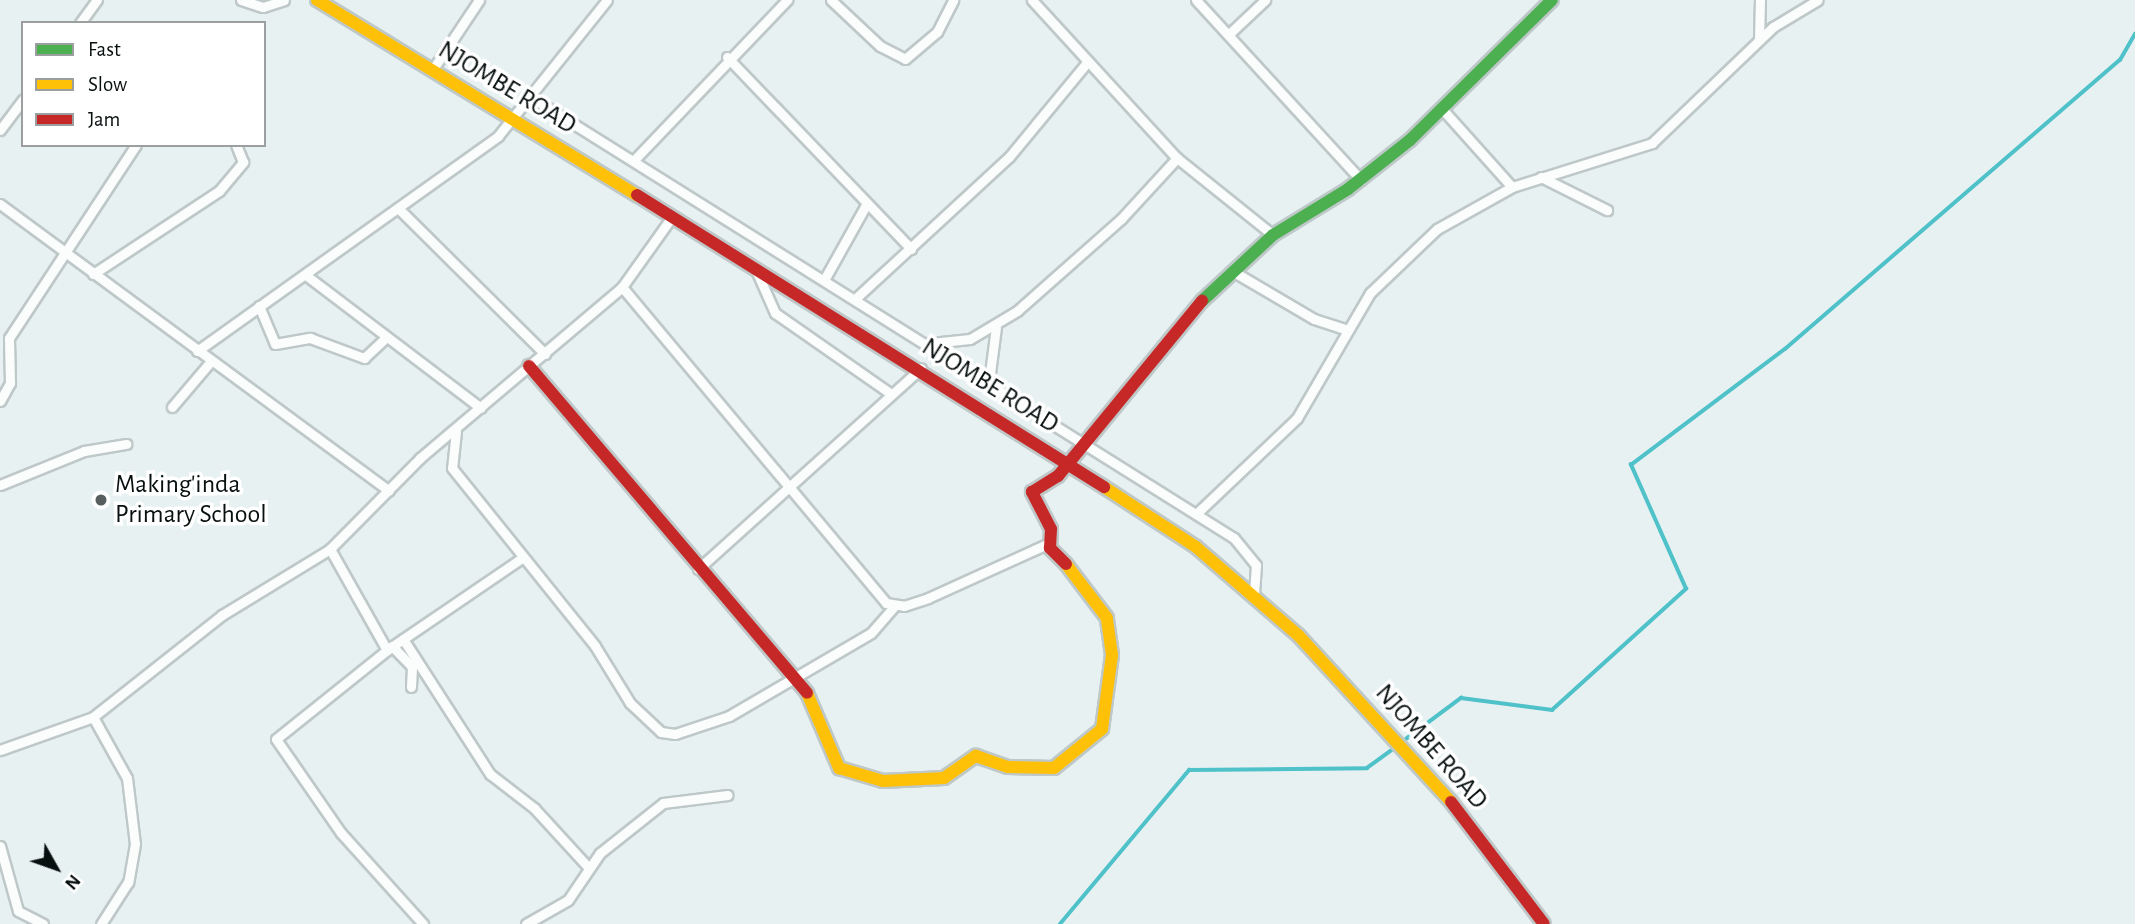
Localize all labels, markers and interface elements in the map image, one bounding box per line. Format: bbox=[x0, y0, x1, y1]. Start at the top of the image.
legend bbox=[21, 21, 266, 147]
street label: NJOMBE ROAD bbox=[432, 35, 582, 141]
text: Fast bbox=[88, 39, 121, 60]
text: Slow bbox=[88, 74, 127, 95]
text: Jam bbox=[88, 109, 120, 130]
street label: NJOMBE ROAD bbox=[916, 332, 1064, 440]
place label: Making'inda Primary School bbox=[115, 469, 267, 530]
marker: Making'inda Primary School bbox=[93, 492, 109, 508]
street label: NJOMBE ROAD bbox=[1368, 678, 1494, 816]
north arrow bbox=[21, 833, 91, 903]
text: N bbox=[61, 871, 84, 893]

